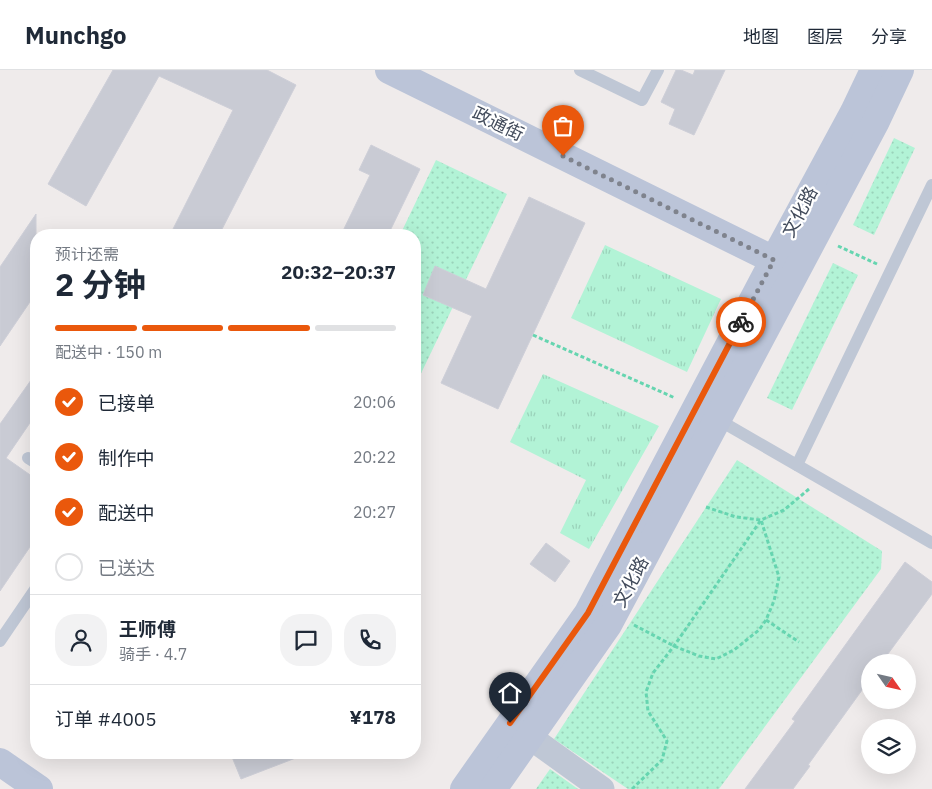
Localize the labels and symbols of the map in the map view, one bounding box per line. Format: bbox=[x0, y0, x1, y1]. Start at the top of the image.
street label: 政通街 bbox=[469, 101, 528, 146]
pin bbox=[542, 105, 584, 156]
street label: 文化路 bbox=[777, 183, 822, 241]
courier bbox=[716, 297, 766, 347]
street label: 文化路 bbox=[608, 553, 653, 611]
north arrow bbox=[861, 654, 916, 709]
pin bbox=[489, 672, 531, 723]

